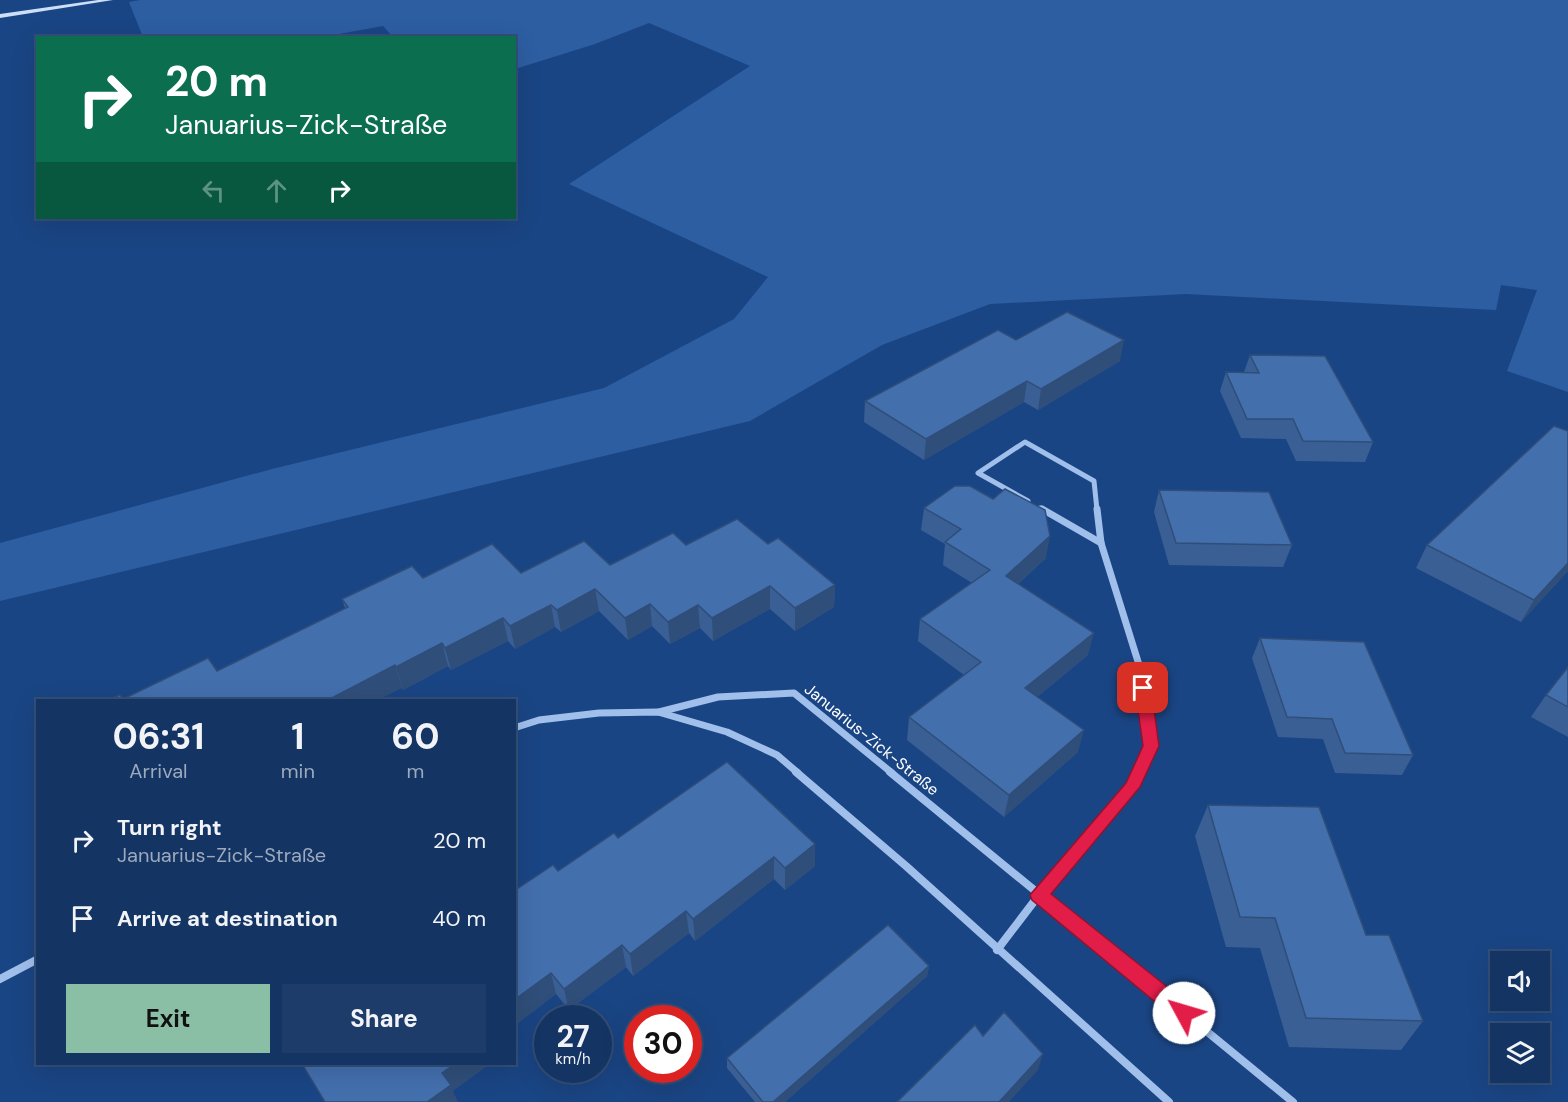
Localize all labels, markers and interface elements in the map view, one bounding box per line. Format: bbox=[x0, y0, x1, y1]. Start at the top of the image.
text: 20 m bbox=[165, 54, 268, 109]
icon: right bbox=[66, 60, 144, 138]
text: Januarius-Zick-Straße bbox=[165, 107, 447, 142]
icon: left bbox=[197, 174, 230, 207]
icon: ahead bbox=[260, 174, 293, 207]
icon: right bbox=[323, 174, 356, 207]
pin bbox=[1117, 662, 1168, 713]
icon: arrive bbox=[1126, 671, 1159, 704]
street label: Januarius-Zick-Straße bbox=[800, 679, 943, 800]
text: 06:31 bbox=[112, 713, 204, 760]
text: 1 bbox=[291, 713, 304, 760]
text: 60 bbox=[391, 713, 440, 760]
text: Arrival bbox=[129, 758, 188, 784]
text: min bbox=[281, 758, 315, 784]
text: m bbox=[407, 758, 424, 784]
text: Turn right bbox=[117, 813, 222, 842]
icon: right bbox=[66, 824, 99, 857]
text: 20 m bbox=[433, 826, 486, 855]
text: Januarius-Zick-Straße bbox=[117, 842, 326, 868]
icon: arrive bbox=[66, 902, 99, 935]
text: Arrive at destination bbox=[117, 904, 338, 933]
text: 40 m bbox=[432, 904, 486, 933]
map controls bbox=[1490, 951, 1550, 1083]
button: sound bbox=[1490, 951, 1550, 1011]
position arrow bbox=[1152, 981, 1216, 1045]
button: Exit bbox=[66, 984, 270, 1053]
button: Share bbox=[282, 984, 486, 1053]
speed limit sign: 30 bbox=[624, 1005, 702, 1083]
text: 27 bbox=[556, 1017, 590, 1056]
button: layers bbox=[1490, 1023, 1550, 1083]
text: km/h bbox=[555, 1049, 591, 1069]

